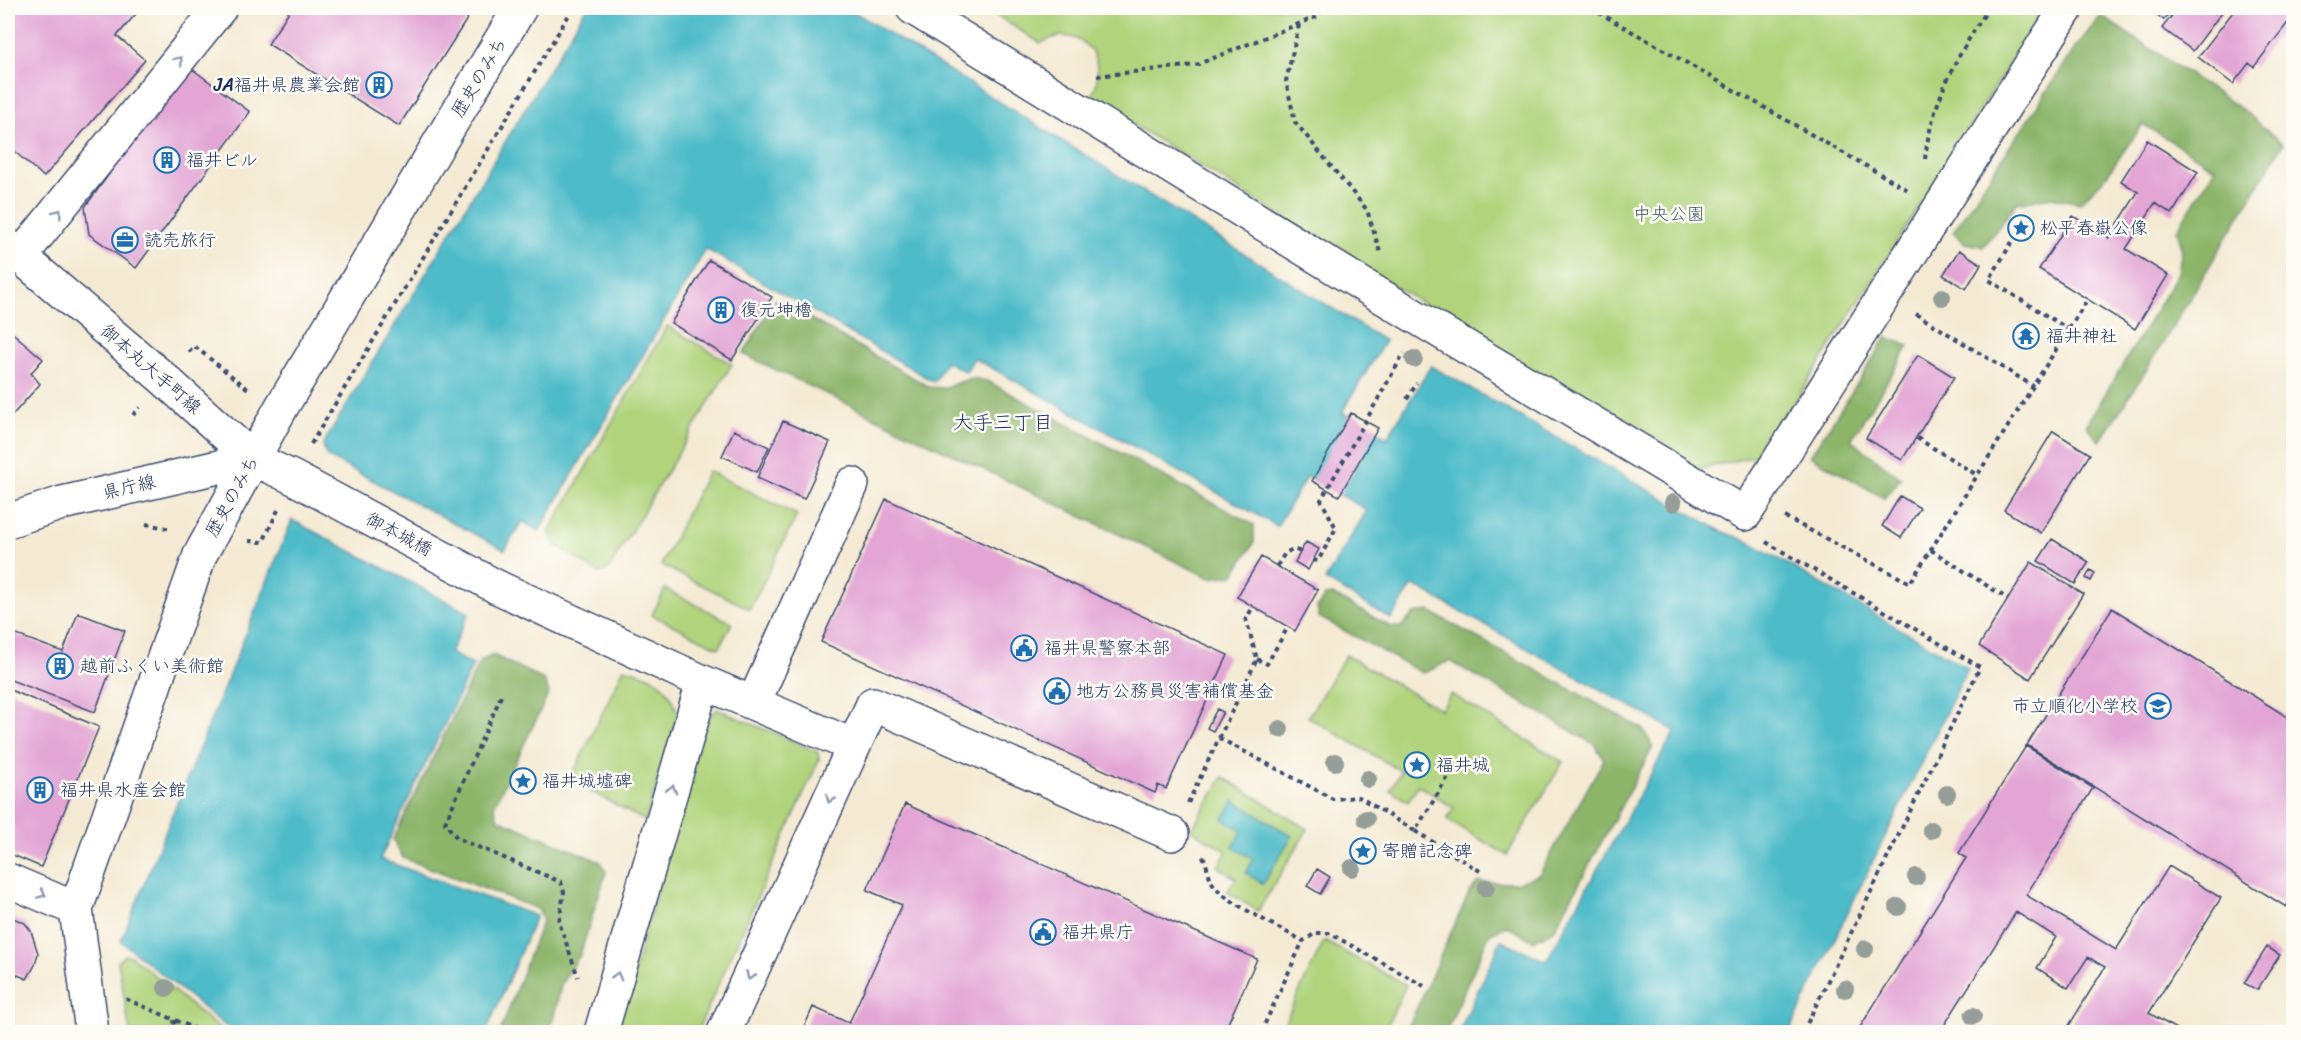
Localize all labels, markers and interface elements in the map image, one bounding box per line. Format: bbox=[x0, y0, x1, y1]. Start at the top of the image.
street label: 歴史のみち bbox=[442, 30, 516, 124]
one-way arrow bbox=[172, 55, 183, 66]
place label: JA福井県農業会館 bbox=[213, 69, 360, 101]
building icon: JA福井県農業会館 bbox=[364, 70, 394, 100]
place label: 福井ビル bbox=[186, 144, 258, 176]
building icon: 福井ビル bbox=[152, 145, 182, 175]
park label: 中央公園 bbox=[1633, 198, 1705, 230]
one-way arrow bbox=[51, 208, 62, 219]
place label: 松平春嶽公像 bbox=[2040, 212, 2148, 244]
place icon: 松平春嶽公像 bbox=[2006, 213, 2036, 243]
place label: 読売旅行 bbox=[144, 224, 216, 256]
office icon: 読売旅行 bbox=[110, 225, 140, 255]
place label: 復元坤櫓 bbox=[740, 294, 812, 326]
building icon: 復元坤櫓 bbox=[706, 295, 736, 325]
street label: 御本丸大手町線 bbox=[93, 316, 209, 422]
place label: 福井神社 bbox=[2046, 320, 2118, 352]
temple icon: 福井神社 bbox=[2011, 321, 2041, 351]
district label: 大手三丁目 bbox=[953, 405, 1053, 440]
street label: 歴史のみち bbox=[196, 449, 268, 543]
street label: 県庁線 bbox=[99, 465, 159, 509]
street label: 御本城橋 bbox=[360, 503, 438, 565]
place label: 福井県警察本部 bbox=[1044, 632, 1170, 664]
public building icon: 福井県警察本部 bbox=[1009, 633, 1039, 663]
place label: 越前ふくい美術館 bbox=[80, 650, 224, 682]
building icon: 越前ふくい美術館 bbox=[45, 651, 75, 681]
place label: 地方公務員災害補償基金 bbox=[1076, 675, 1274, 707]
public building icon: 地方公務員災害補償基金 bbox=[1042, 676, 1072, 706]
place label: 市立順化小学校 bbox=[2012, 690, 2138, 722]
school or university icon: 市立順化小学校 bbox=[2143, 691, 2173, 721]
place label: 福井城 bbox=[1436, 749, 1490, 781]
place icon: 福井城 bbox=[1402, 750, 1432, 780]
place label: 福井城墟碑 bbox=[542, 765, 632, 797]
place icon: 福井城墟碑 bbox=[508, 766, 538, 796]
place label: 福井県水産会館 bbox=[60, 774, 186, 806]
building icon: 福井県水産会館 bbox=[25, 775, 55, 805]
one-way arrow bbox=[664, 784, 677, 794]
one-way arrow bbox=[826, 792, 838, 803]
place label: 寄贈記念碑 bbox=[1382, 835, 1472, 867]
place icon: 寄贈記念碑 bbox=[1348, 836, 1378, 866]
one-way arrow bbox=[35, 887, 46, 899]
place label: 福井県庁 bbox=[1062, 916, 1134, 948]
public building icon: 福井県庁 bbox=[1028, 917, 1058, 947]
one-way arrow bbox=[745, 970, 757, 981]
one-way arrow bbox=[610, 971, 622, 982]

